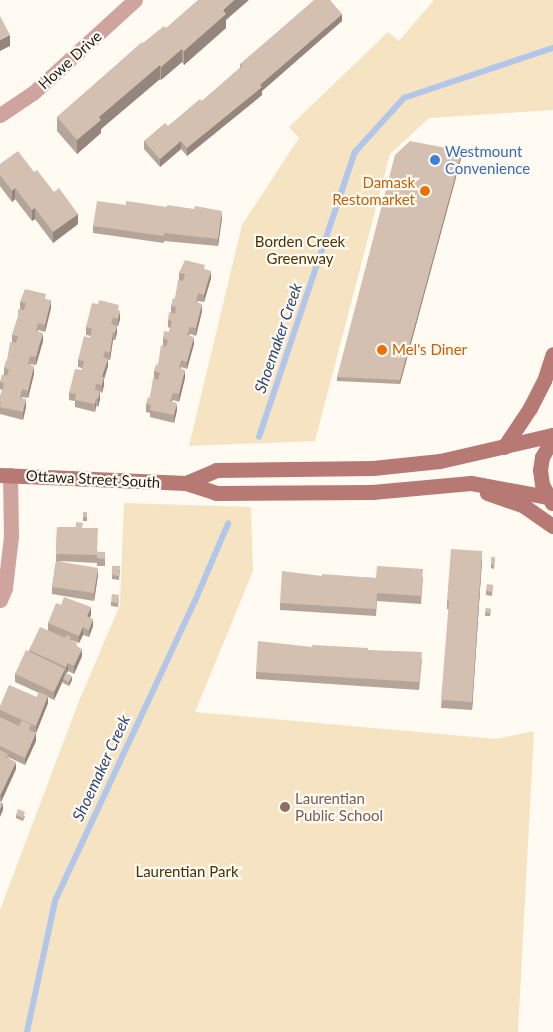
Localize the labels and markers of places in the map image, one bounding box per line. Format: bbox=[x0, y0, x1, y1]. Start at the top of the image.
place label: Westmount Convenience bbox=[445, 142, 530, 177]
marker: Westmount Convenience bbox=[429, 154, 441, 166]
place label: Damask Restomarket bbox=[332, 173, 415, 208]
marker: Damask Restomarket bbox=[419, 185, 431, 197]
place label: Mel's Diner bbox=[392, 341, 467, 359]
marker: Mel's Diner bbox=[376, 344, 388, 356]
place label: Laurentian Public School bbox=[295, 789, 383, 824]
marker: Laurentian Public School bbox=[279, 801, 291, 813]

